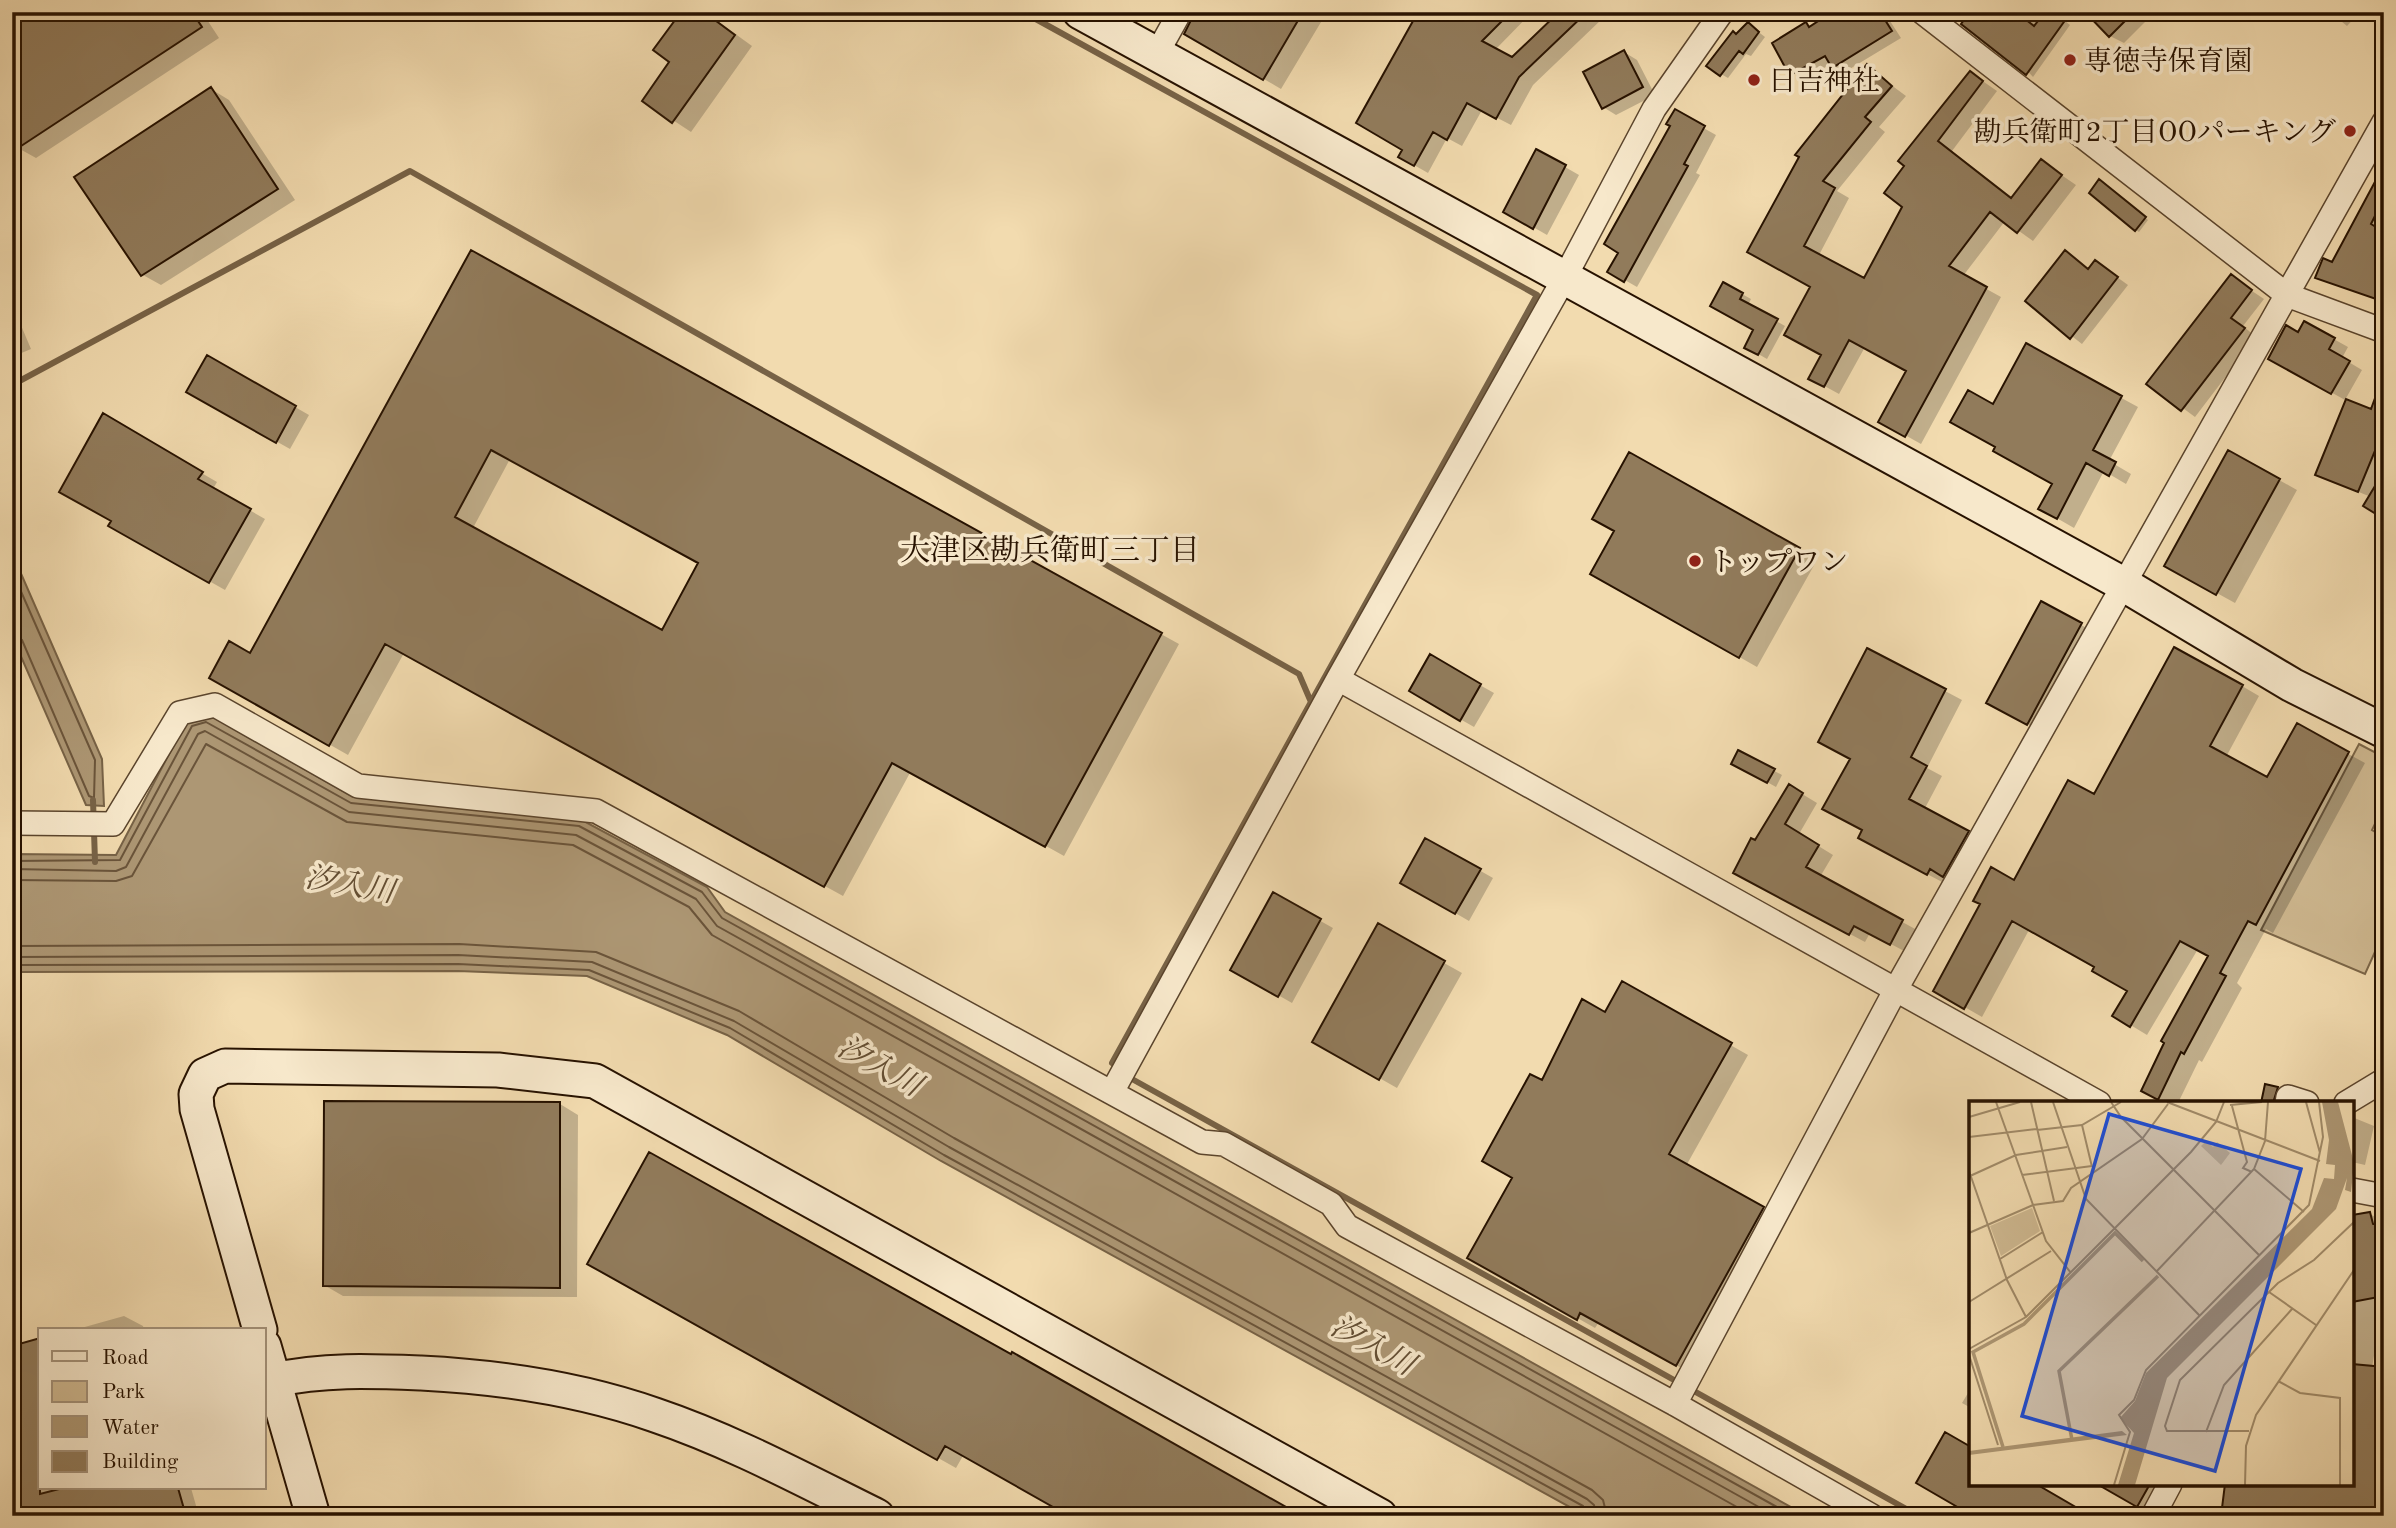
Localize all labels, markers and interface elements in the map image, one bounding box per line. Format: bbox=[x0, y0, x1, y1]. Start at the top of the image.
place label: 専徳寺保育園 bbox=[2084, 46, 2252, 77]
marker: 専徳寺保育園 bbox=[2062, 52, 2078, 68]
place label: 日吉神社 bbox=[1768, 66, 1880, 97]
marker: 日吉神社 bbox=[1746, 72, 1762, 88]
place label: 勘兵衛町2丁目OOパーキング bbox=[1973, 117, 2336, 148]
marker: 勘兵衛町2丁目OOパーキング bbox=[2342, 123, 2358, 139]
district label: 大津区勘兵衛町三丁目 bbox=[900, 534, 1200, 567]
place label: トップワン bbox=[1709, 548, 1848, 578]
marker: トップワン bbox=[1687, 553, 1703, 569]
water label: 汐入川 bbox=[303, 860, 400, 909]
water label: 汐入川 bbox=[832, 1030, 930, 1104]
inset map bbox=[1969, 1101, 2354, 1486]
water label: 汐入川 bbox=[1325, 1309, 1423, 1383]
legend bbox=[38, 1328, 266, 1490]
text: Road bbox=[102, 1348, 149, 1369]
text: Park bbox=[102, 1382, 145, 1403]
text: Water bbox=[102, 1418, 159, 1439]
text: Building bbox=[102, 1452, 179, 1473]

